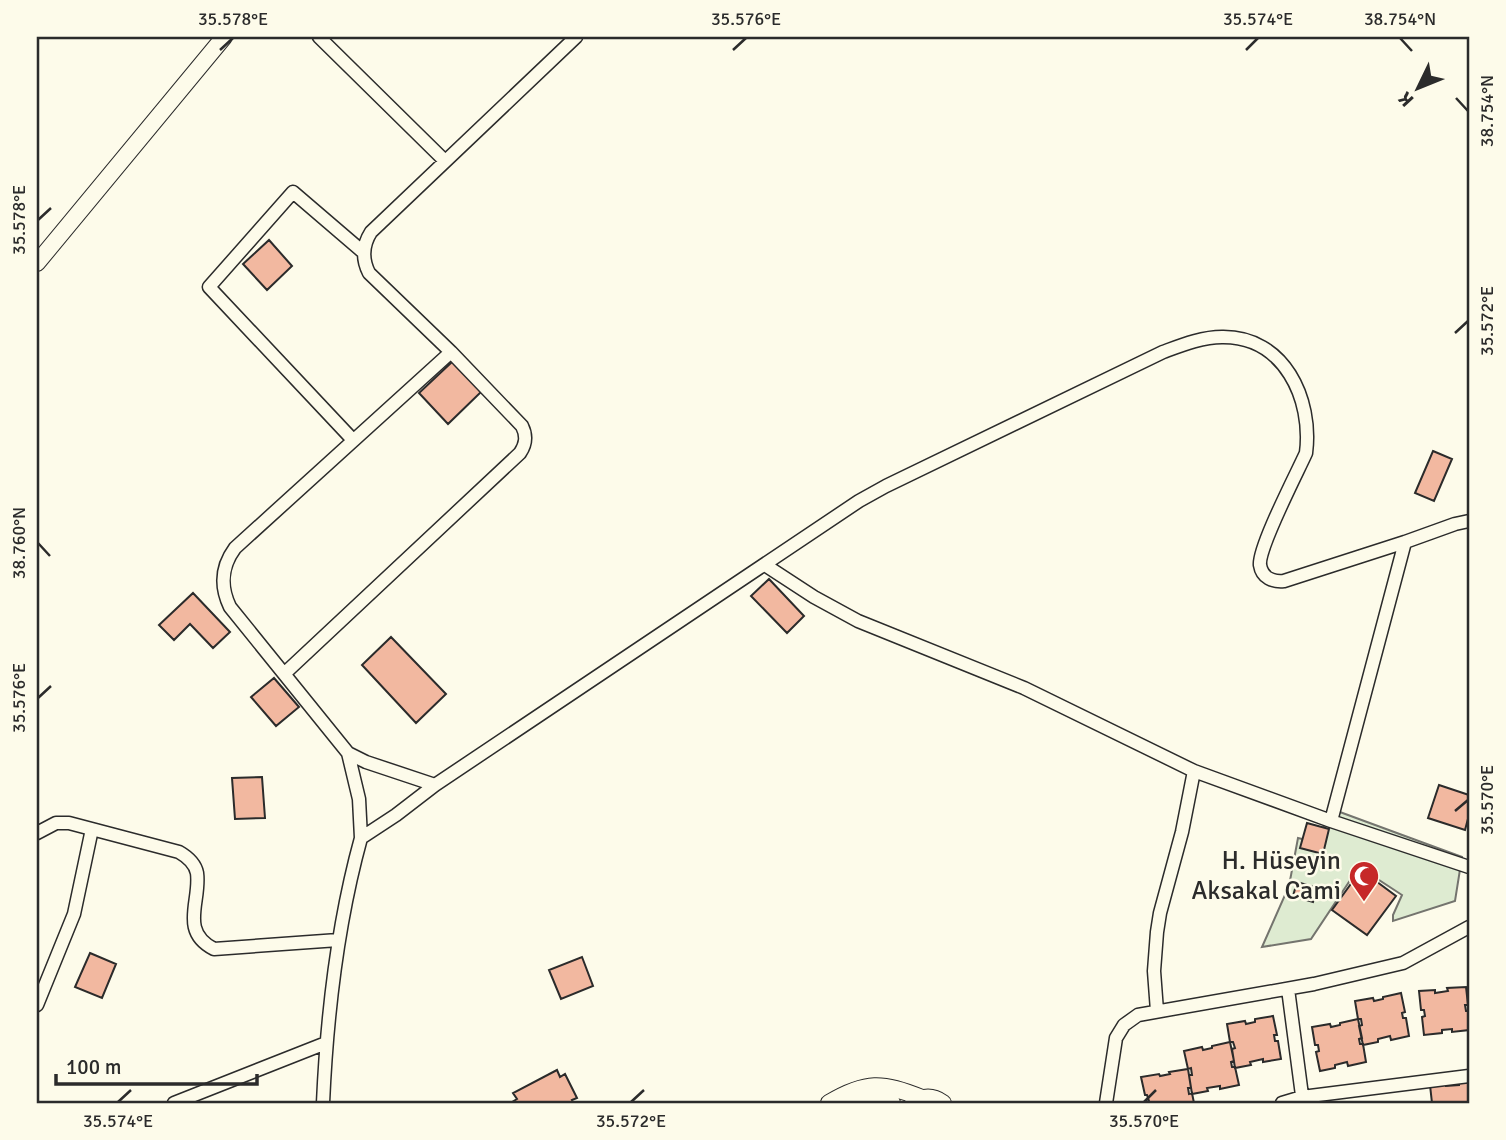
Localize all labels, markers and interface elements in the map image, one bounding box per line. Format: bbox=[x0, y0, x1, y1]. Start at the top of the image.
text: 35.578°E bbox=[198, 8, 268, 30]
text: 35.576°E bbox=[711, 8, 781, 30]
text: 35.574°E bbox=[1223, 8, 1293, 30]
text: 38.754°N bbox=[1364, 8, 1436, 30]
north arrow bbox=[1384, 52, 1454, 122]
text: 38.754°N bbox=[1476, 75, 1498, 147]
text: K bbox=[1393, 86, 1419, 111]
text: 35.578°E bbox=[8, 185, 30, 255]
text: 35.572°E bbox=[1476, 286, 1498, 356]
text: 38.760°N bbox=[8, 507, 30, 579]
text: 35.576°E bbox=[8, 663, 30, 733]
text: 35.570°E bbox=[1476, 765, 1498, 835]
place label: H. Hüseyin Aksakal Cami bbox=[1191, 845, 1341, 907]
mosque icon: H. Hüseyin Aksakal Cami bbox=[1347, 859, 1381, 903]
scale bar bbox=[56, 1042, 257, 1086]
text: 100 m bbox=[66, 1054, 121, 1080]
text: 35.574°E bbox=[83, 1110, 153, 1132]
text: 35.572°E bbox=[596, 1110, 666, 1132]
text: 35.570°E bbox=[1109, 1110, 1179, 1132]

